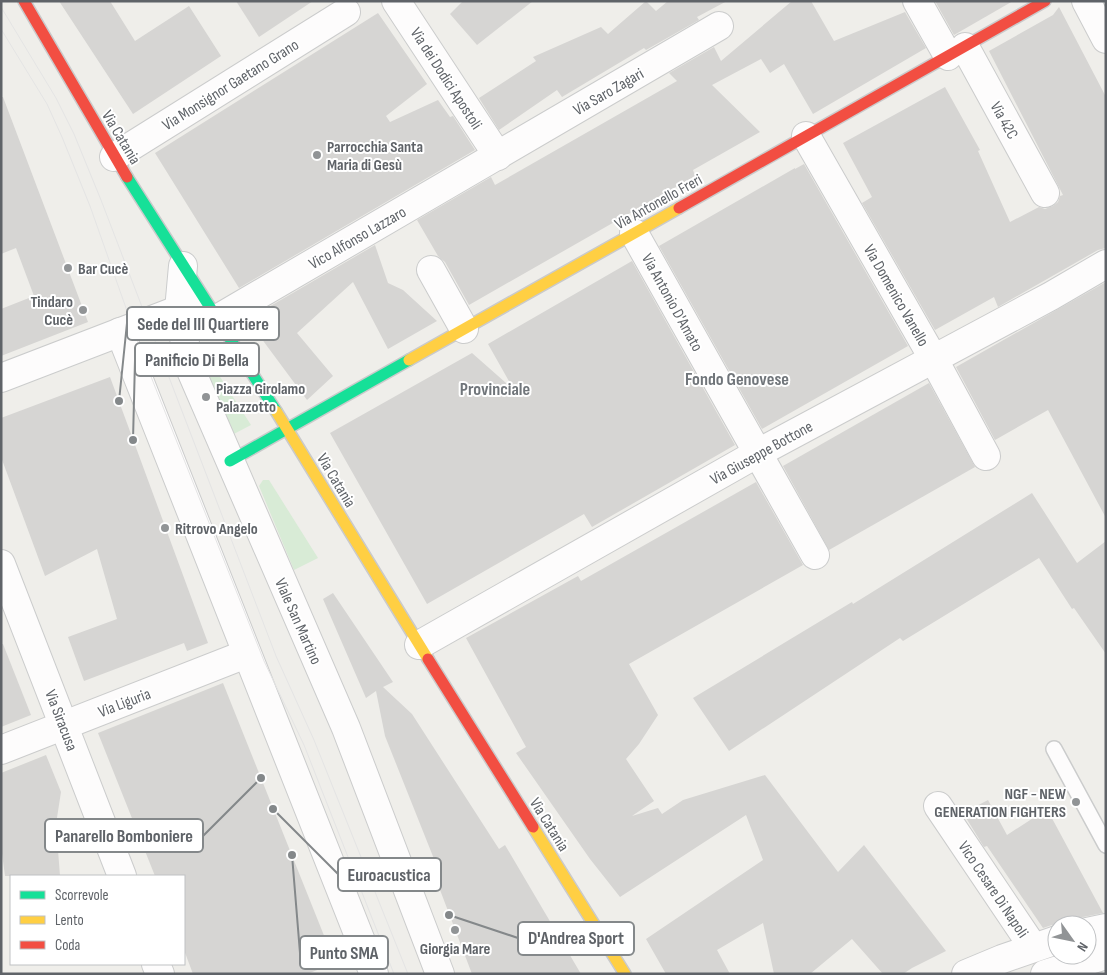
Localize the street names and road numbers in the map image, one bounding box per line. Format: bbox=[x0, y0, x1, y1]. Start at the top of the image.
street label: Via dei Dodici Apostoli bbox=[406, 24, 486, 133]
street label: Via Monsignor Gaetano Grano bbox=[159, 36, 302, 135]
street label: Via Saro Zagari bbox=[570, 65, 647, 120]
street label: Via 42C bbox=[986, 99, 1022, 143]
street label: Via Catania bbox=[97, 107, 144, 168]
street label: Via Antonello Freri bbox=[612, 170, 706, 234]
street label: Vico Alfonso Lazzaro bbox=[306, 203, 410, 274]
street label: Via Domenico Vanello bbox=[859, 242, 932, 350]
street label: Via Antonio D'Amato bbox=[637, 251, 706, 355]
street label: Via Giuseppe Bottone bbox=[707, 417, 816, 489]
street label: Via Catania bbox=[312, 450, 359, 511]
street label: Viale San Martino bbox=[270, 576, 325, 668]
street label: Via Liguria bbox=[96, 685, 153, 722]
street label: Via Siracusa bbox=[40, 687, 81, 754]
street label: Via Catania bbox=[525, 795, 573, 855]
street label: Vico Cesare Di Napoli bbox=[954, 838, 1032, 942]

